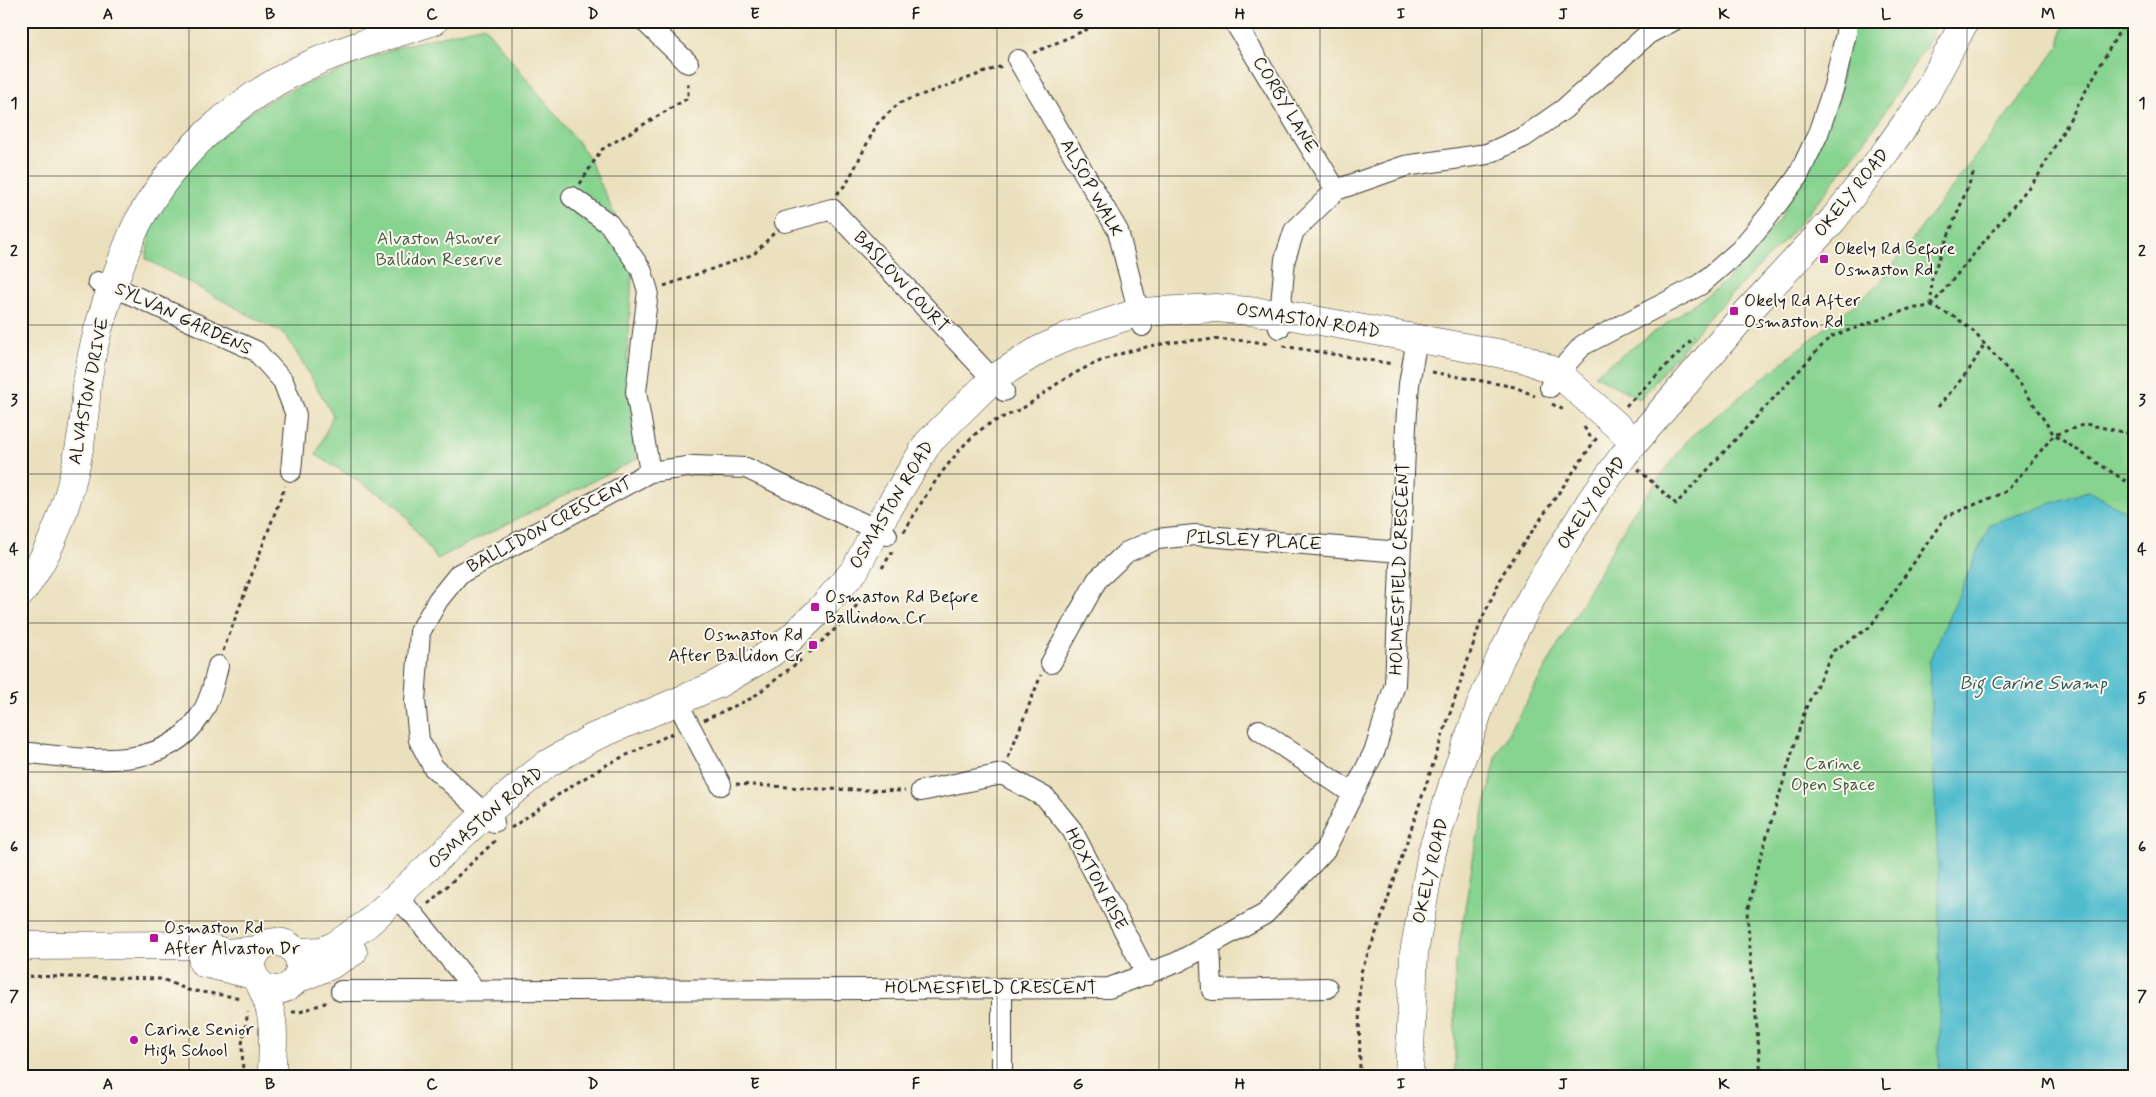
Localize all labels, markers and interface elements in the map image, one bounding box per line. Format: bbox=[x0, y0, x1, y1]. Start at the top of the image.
text: A bbox=[103, 4, 113, 25]
text: B bbox=[265, 4, 275, 25]
text: C bbox=[426, 4, 438, 25]
text: D bbox=[587, 4, 599, 25]
text: E bbox=[750, 4, 760, 25]
text: F bbox=[912, 4, 921, 25]
text: G bbox=[1073, 4, 1084, 25]
text: H bbox=[1235, 4, 1246, 25]
text: I bbox=[1397, 4, 1406, 25]
text: J bbox=[1558, 4, 1568, 25]
text: K bbox=[1718, 4, 1730, 25]
text: L bbox=[1881, 4, 1892, 25]
text: M bbox=[2041, 4, 2055, 25]
street label: CORBY LANE bbox=[1247, 52, 1323, 158]
text: 1 bbox=[10, 93, 18, 114]
text: 1 bbox=[2138, 93, 2146, 114]
street label: ALSOP WALK bbox=[1054, 135, 1128, 241]
street label: OKELY ROAD bbox=[1809, 144, 1895, 242]
street label: BASLOW COURT bbox=[848, 226, 954, 338]
park label: Alvaston Ashover Ballidon Reserve bbox=[375, 227, 503, 272]
place label: Okely Rd Before Osmaston Rd bbox=[1834, 237, 1955, 282]
text: 2 bbox=[10, 241, 18, 262]
text: 2 bbox=[2138, 241, 2146, 262]
marker: Okely Rd Before Osmaston Rd bbox=[1818, 253, 1830, 265]
street label: SYLVAN GARDENS bbox=[111, 277, 255, 361]
place label: Okely Rd After Osmaston Rd bbox=[1744, 289, 1861, 334]
street label: OSMASTON ROAD bbox=[1234, 298, 1382, 344]
marker: Okely Rd After Osmaston Rd bbox=[1728, 305, 1740, 317]
street label: ALVASTON DRIVE bbox=[63, 315, 115, 467]
text: 3 bbox=[10, 390, 18, 411]
text: 3 bbox=[2138, 390, 2146, 411]
street label: OSMASTON ROAD bbox=[844, 436, 940, 574]
street label: OKELY ROAD bbox=[1552, 452, 1632, 554]
street label: HOLMESFIELD CRESCENT bbox=[1384, 462, 1416, 676]
street label: BALLIDON CRESCENT bbox=[463, 471, 638, 579]
street label: PILSLEY PLACE bbox=[1185, 525, 1323, 557]
text: 4 bbox=[9, 539, 19, 560]
text: 4 bbox=[2137, 539, 2147, 560]
place label: Osmaston Rd Before Ballindon Cr bbox=[825, 585, 979, 630]
marker: Osmaston Rd Before Ballindon Cr bbox=[809, 601, 821, 613]
place label: Osmaston Rd After Ballidon Cr bbox=[668, 623, 803, 668]
marker: Osmaston Rd After Ballidon Cr bbox=[807, 639, 819, 651]
water label: Big Carine Swamp bbox=[1959, 671, 2107, 698]
text: 5 bbox=[9, 688, 19, 709]
text: 5 bbox=[2137, 688, 2147, 709]
park label: Carine Open Space bbox=[1791, 752, 1875, 797]
street label: OSMASTON ROAD bbox=[423, 761, 549, 875]
street label: OKELY ROAD bbox=[1407, 816, 1455, 926]
street label: HOXTON RISE bbox=[1059, 824, 1133, 934]
text: 6 bbox=[10, 837, 18, 858]
text: 6 bbox=[2138, 837, 2146, 858]
place label: Osmaston Rd After Alvaston Dr bbox=[164, 916, 300, 961]
marker: Osmaston Rd After Alvaston Dr bbox=[148, 932, 160, 944]
street label: HOLMESFIELD CRESCENT bbox=[885, 976, 1097, 1000]
text: 7 bbox=[9, 986, 19, 1007]
text: 7 bbox=[2137, 986, 2147, 1007]
place label: Carine Senior High School bbox=[144, 1018, 254, 1065]
marker: Carine Senior High School bbox=[128, 1034, 140, 1046]
text: A bbox=[103, 1074, 113, 1095]
text: B bbox=[265, 1074, 275, 1095]
text: C bbox=[426, 1074, 438, 1095]
text: D bbox=[587, 1074, 599, 1095]
text: E bbox=[750, 1074, 760, 1095]
text: F bbox=[912, 1074, 921, 1095]
text: G bbox=[1073, 1074, 1084, 1095]
text: H bbox=[1235, 1074, 1246, 1095]
text: I bbox=[1397, 1074, 1406, 1095]
text: J bbox=[1558, 1074, 1568, 1095]
text: K bbox=[1718, 1074, 1730, 1095]
text: L bbox=[1881, 1074, 1892, 1095]
text: M bbox=[2041, 1074, 2055, 1095]

